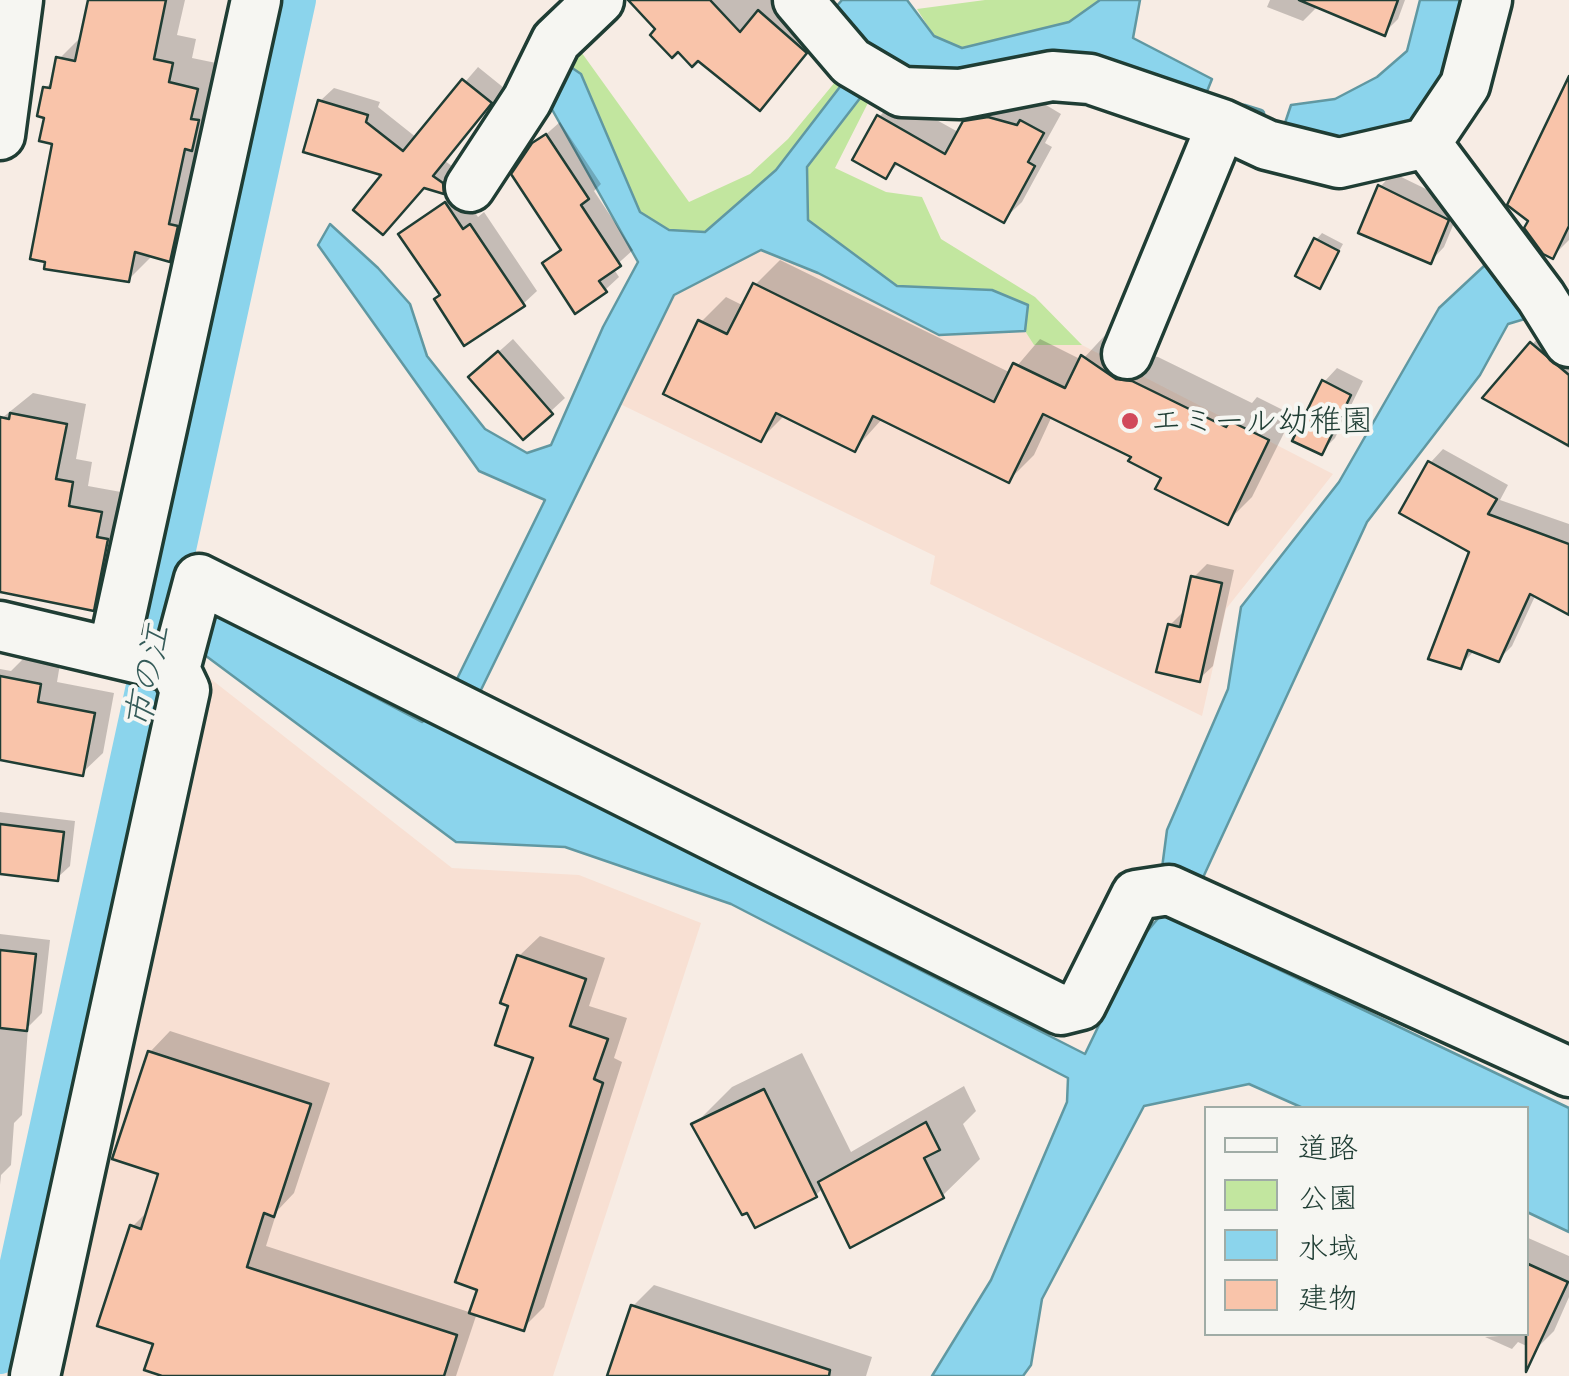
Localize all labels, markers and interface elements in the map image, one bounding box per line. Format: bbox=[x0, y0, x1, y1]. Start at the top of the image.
place label: エミール幼稚園 bbox=[1150, 402, 1373, 440]
marker: エミール幼稚園 bbox=[1119, 410, 1141, 432]
water label: 市の江 bbox=[117, 621, 179, 733]
legend bbox=[1204, 1106, 1529, 1336]
text: 道路 bbox=[1298, 1126, 1358, 1166]
text: 公園 bbox=[1298, 1176, 1358, 1216]
text: 水域 bbox=[1298, 1226, 1358, 1266]
text: 建物 bbox=[1298, 1276, 1358, 1316]

